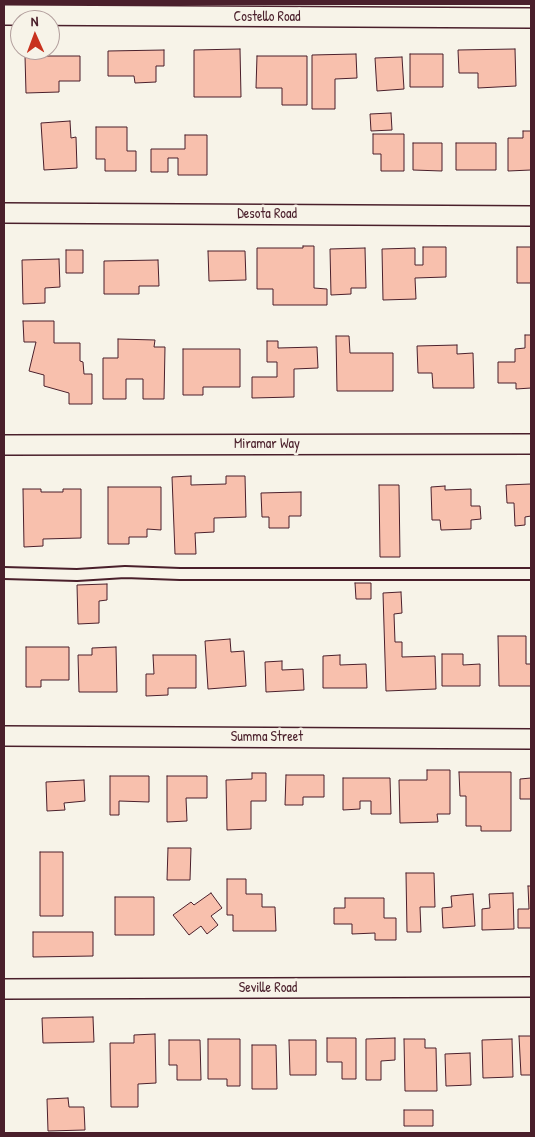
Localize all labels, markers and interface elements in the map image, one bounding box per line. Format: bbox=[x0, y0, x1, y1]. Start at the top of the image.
street label: Costello Road bbox=[234, 9, 300, 25]
north arrow bbox=[10, 10, 60, 60]
text: N bbox=[30, 11, 39, 30]
street label: Desota Road bbox=[237, 206, 297, 222]
street label: Miramar Way bbox=[234, 436, 300, 452]
street label: Summa Street bbox=[231, 729, 303, 745]
street label: Seville Road bbox=[239, 980, 297, 996]

